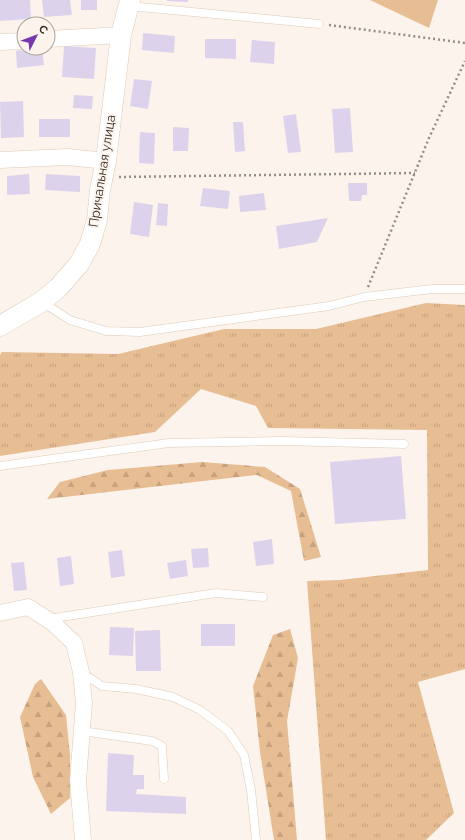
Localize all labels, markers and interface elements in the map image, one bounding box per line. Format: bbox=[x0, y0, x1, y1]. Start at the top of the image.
north arrow bbox=[16, 16, 56, 56]
text: С bbox=[36, 22, 51, 37]
street label: Причальная улица bbox=[86, 114, 118, 228]

